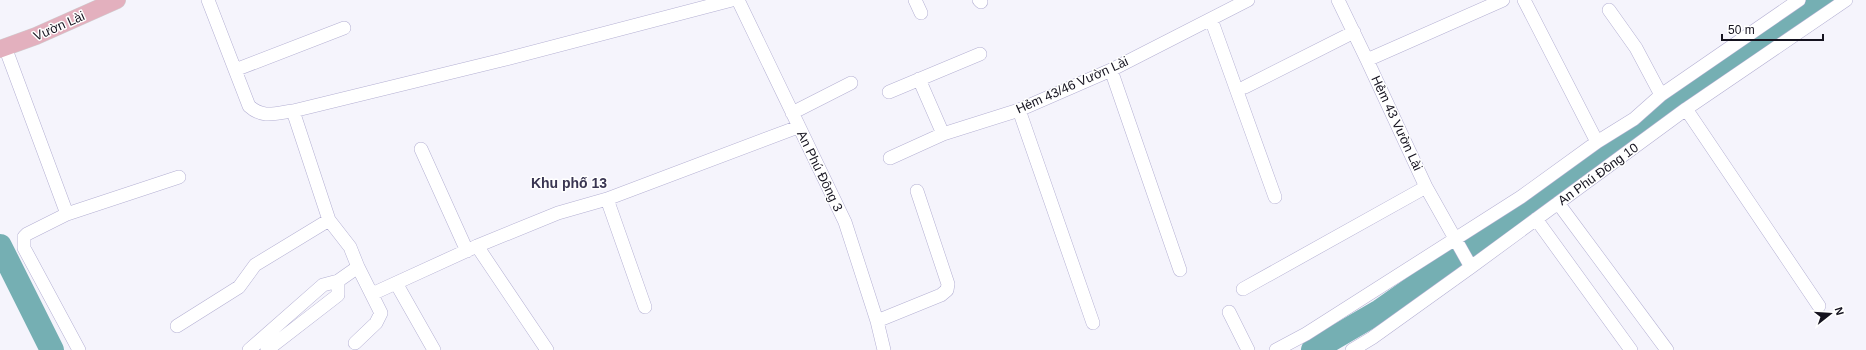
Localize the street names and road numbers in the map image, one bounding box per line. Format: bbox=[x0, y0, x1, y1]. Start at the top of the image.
street label: Vườn Lài bbox=[31, 8, 87, 44]
street label: Hẻm 43/46 Vườn Lài bbox=[1014, 53, 1131, 117]
street label: Hẻm 43 Vườn Lài bbox=[1368, 73, 1426, 173]
street label: An Phú Đông 3 bbox=[794, 128, 846, 214]
street label: An Phú Đông 10 bbox=[1555, 140, 1641, 208]

